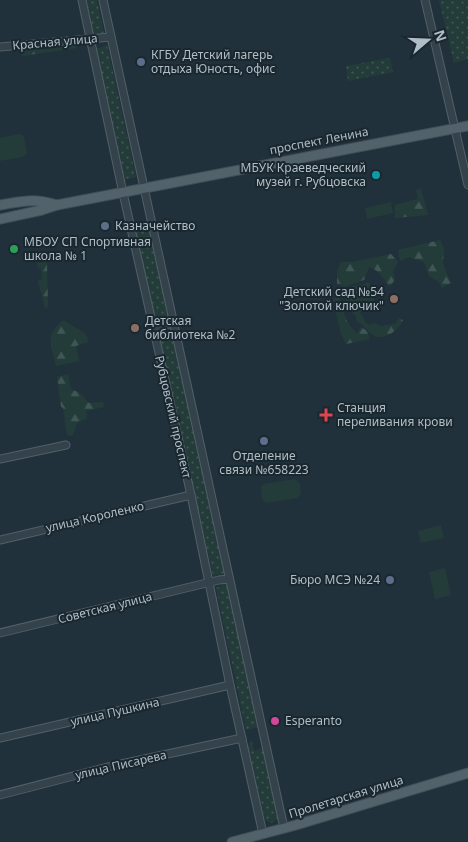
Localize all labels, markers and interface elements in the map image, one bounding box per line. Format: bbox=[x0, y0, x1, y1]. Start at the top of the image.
north arrow bbox=[403, 15, 453, 65]
text: N bbox=[430, 27, 452, 44]
street label: Красная улица bbox=[12, 29, 98, 54]
place label: КГБУ Детский лагерь отдыха Юность, офис bbox=[151, 46, 275, 77]
marker: КГБУ Детский лагерь отдыха Юность, офис bbox=[135, 56, 147, 68]
street label: проспект Ленина bbox=[268, 123, 370, 158]
place label: МБУК Краеведческий музей г. Рубцовска bbox=[241, 159, 366, 190]
marker: МБУК Краеведческий музей г. Рубцовска bbox=[370, 169, 382, 181]
place label: Казначейство bbox=[115, 217, 195, 234]
marker: Казначейство bbox=[99, 220, 111, 232]
place label: МБОУ СП Спортивная школа № 1 bbox=[24, 233, 151, 264]
marker: МБОУ СП Спортивная школа № 1 bbox=[8, 243, 20, 255]
place label: Детский сад №54 "Золотой ключик" bbox=[279, 283, 384, 314]
marker: Детский сад №54 "Золотой ключик" bbox=[388, 293, 400, 305]
place label: Детская библиотека №2 bbox=[145, 312, 236, 343]
marker: Детская библиотека №2 bbox=[129, 322, 141, 334]
street label: Рубцовский проспект bbox=[151, 354, 196, 480]
place label: Станция переливания крови bbox=[337, 399, 453, 430]
marker: Станция переливания крови bbox=[319, 408, 333, 422]
marker: Отделение связи №658223 bbox=[258, 435, 270, 447]
place label: Отделение связи №658223 bbox=[219, 447, 309, 478]
street label: улица Короленко bbox=[44, 497, 146, 536]
place label: Бюро МСЭ №24 bbox=[290, 571, 380, 588]
marker: Бюро МСЭ №24 bbox=[384, 574, 396, 586]
street label: Советская улица bbox=[56, 588, 154, 627]
street label: улица Пушкина bbox=[69, 693, 161, 730]
place label: Esperanto bbox=[285, 712, 342, 729]
marker: Esperanto bbox=[269, 715, 281, 727]
street label: улица Писарева bbox=[74, 746, 168, 783]
street label: Пролетарская улица bbox=[286, 771, 405, 822]

